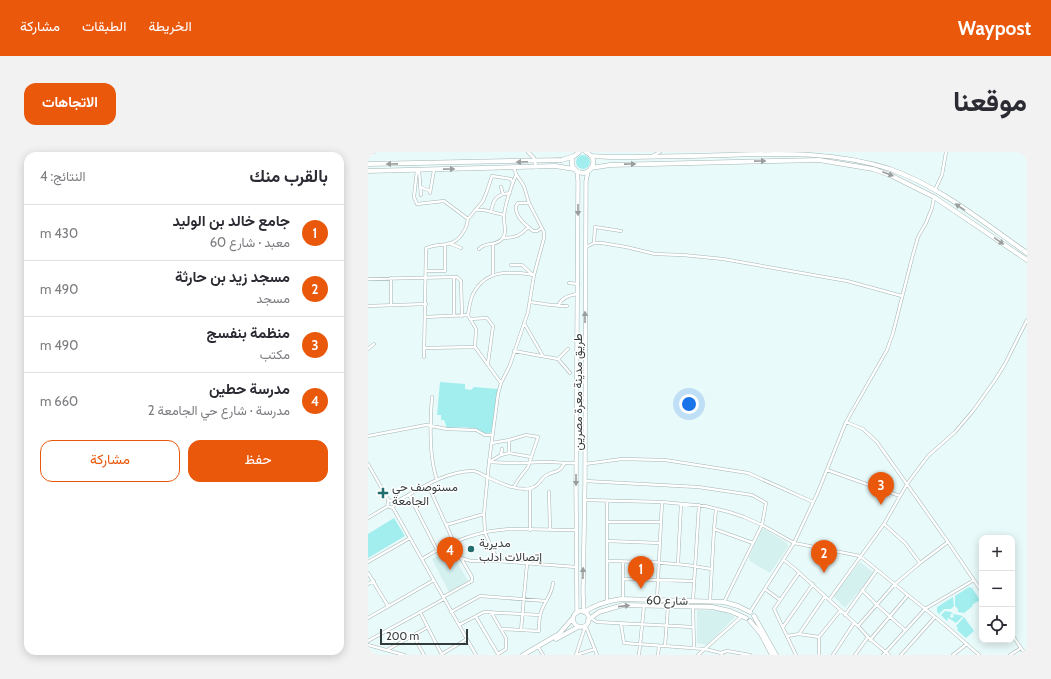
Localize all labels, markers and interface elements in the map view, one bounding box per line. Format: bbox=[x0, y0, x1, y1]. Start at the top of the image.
text: مشاركة bbox=[20, 17, 60, 35]
text: الطبقات bbox=[82, 17, 126, 35]
text: الخريطة bbox=[148, 17, 192, 35]
text: Waypost bbox=[958, 17, 1031, 40]
button: الاتجاهات bbox=[24, 83, 116, 125]
text: موقعنا bbox=[953, 84, 1027, 118]
one-way arrow bbox=[516, 158, 528, 165]
one-way arrow bbox=[754, 158, 767, 164]
one-way arrow bbox=[385, 161, 398, 167]
one-way arrow bbox=[624, 161, 637, 167]
text: بالقرب منك bbox=[250, 166, 328, 186]
one-way arrow bbox=[443, 166, 456, 172]
text: النتائج: 4 bbox=[40, 168, 86, 184]
one-way arrow bbox=[883, 172, 895, 178]
one-way arrow bbox=[955, 203, 966, 211]
one-way arrow bbox=[575, 204, 581, 217]
text: جامع خالد بن الوليد bbox=[172, 212, 290, 230]
text: 430 m bbox=[40, 225, 78, 241]
text: 1 bbox=[313, 225, 317, 241]
text: معبد · شارع 60 bbox=[210, 234, 290, 250]
one-way arrow bbox=[994, 237, 1005, 245]
text: مسجد زيد بن حارثة bbox=[175, 268, 290, 286]
text: 490 m bbox=[40, 281, 78, 297]
text: 2 bbox=[312, 281, 318, 297]
text: مسجد bbox=[256, 290, 290, 306]
one-way arrow bbox=[582, 310, 588, 323]
text: منظمة بنفسج bbox=[207, 324, 290, 342]
street label: طريق مدينة معرة مصرين bbox=[570, 333, 586, 451]
text: 490 m bbox=[40, 337, 78, 353]
text: 3 bbox=[312, 337, 319, 353]
text: مكتب bbox=[260, 346, 290, 362]
text: مدرسة حطين bbox=[209, 380, 290, 398]
text: 660 m bbox=[40, 393, 78, 409]
text: 4 bbox=[311, 393, 319, 409]
your location bbox=[679, 394, 699, 414]
text: مدرسة · شارع حي الجامعة 2 bbox=[148, 402, 290, 418]
button: مشاركة bbox=[40, 440, 180, 482]
button: حفظ bbox=[188, 440, 328, 482]
pin: 3 bbox=[868, 472, 894, 505]
one-way arrow bbox=[573, 474, 579, 487]
place label: مستوصف حي الجامعة bbox=[392, 479, 458, 508]
marker: مستوصف حي الجامعة bbox=[377, 487, 389, 499]
place label: مديرية إتصالات ادلب bbox=[479, 535, 542, 565]
map controls bbox=[979, 535, 1015, 643]
button: + bbox=[979, 535, 1015, 571]
pin: 4 bbox=[437, 537, 463, 570]
pin: 2 bbox=[811, 540, 837, 573]
marker: مديرية إتصالات ادلب bbox=[466, 544, 476, 554]
pin: 1 bbox=[628, 556, 654, 589]
one-way arrow bbox=[580, 566, 586, 579]
button: − bbox=[979, 571, 1015, 607]
street label: شارع 60 bbox=[646, 592, 688, 610]
one-way arrow bbox=[617, 603, 630, 609]
button: locate bbox=[979, 607, 1015, 643]
scale bar bbox=[380, 627, 468, 646]
text: 200 m bbox=[386, 629, 419, 643]

